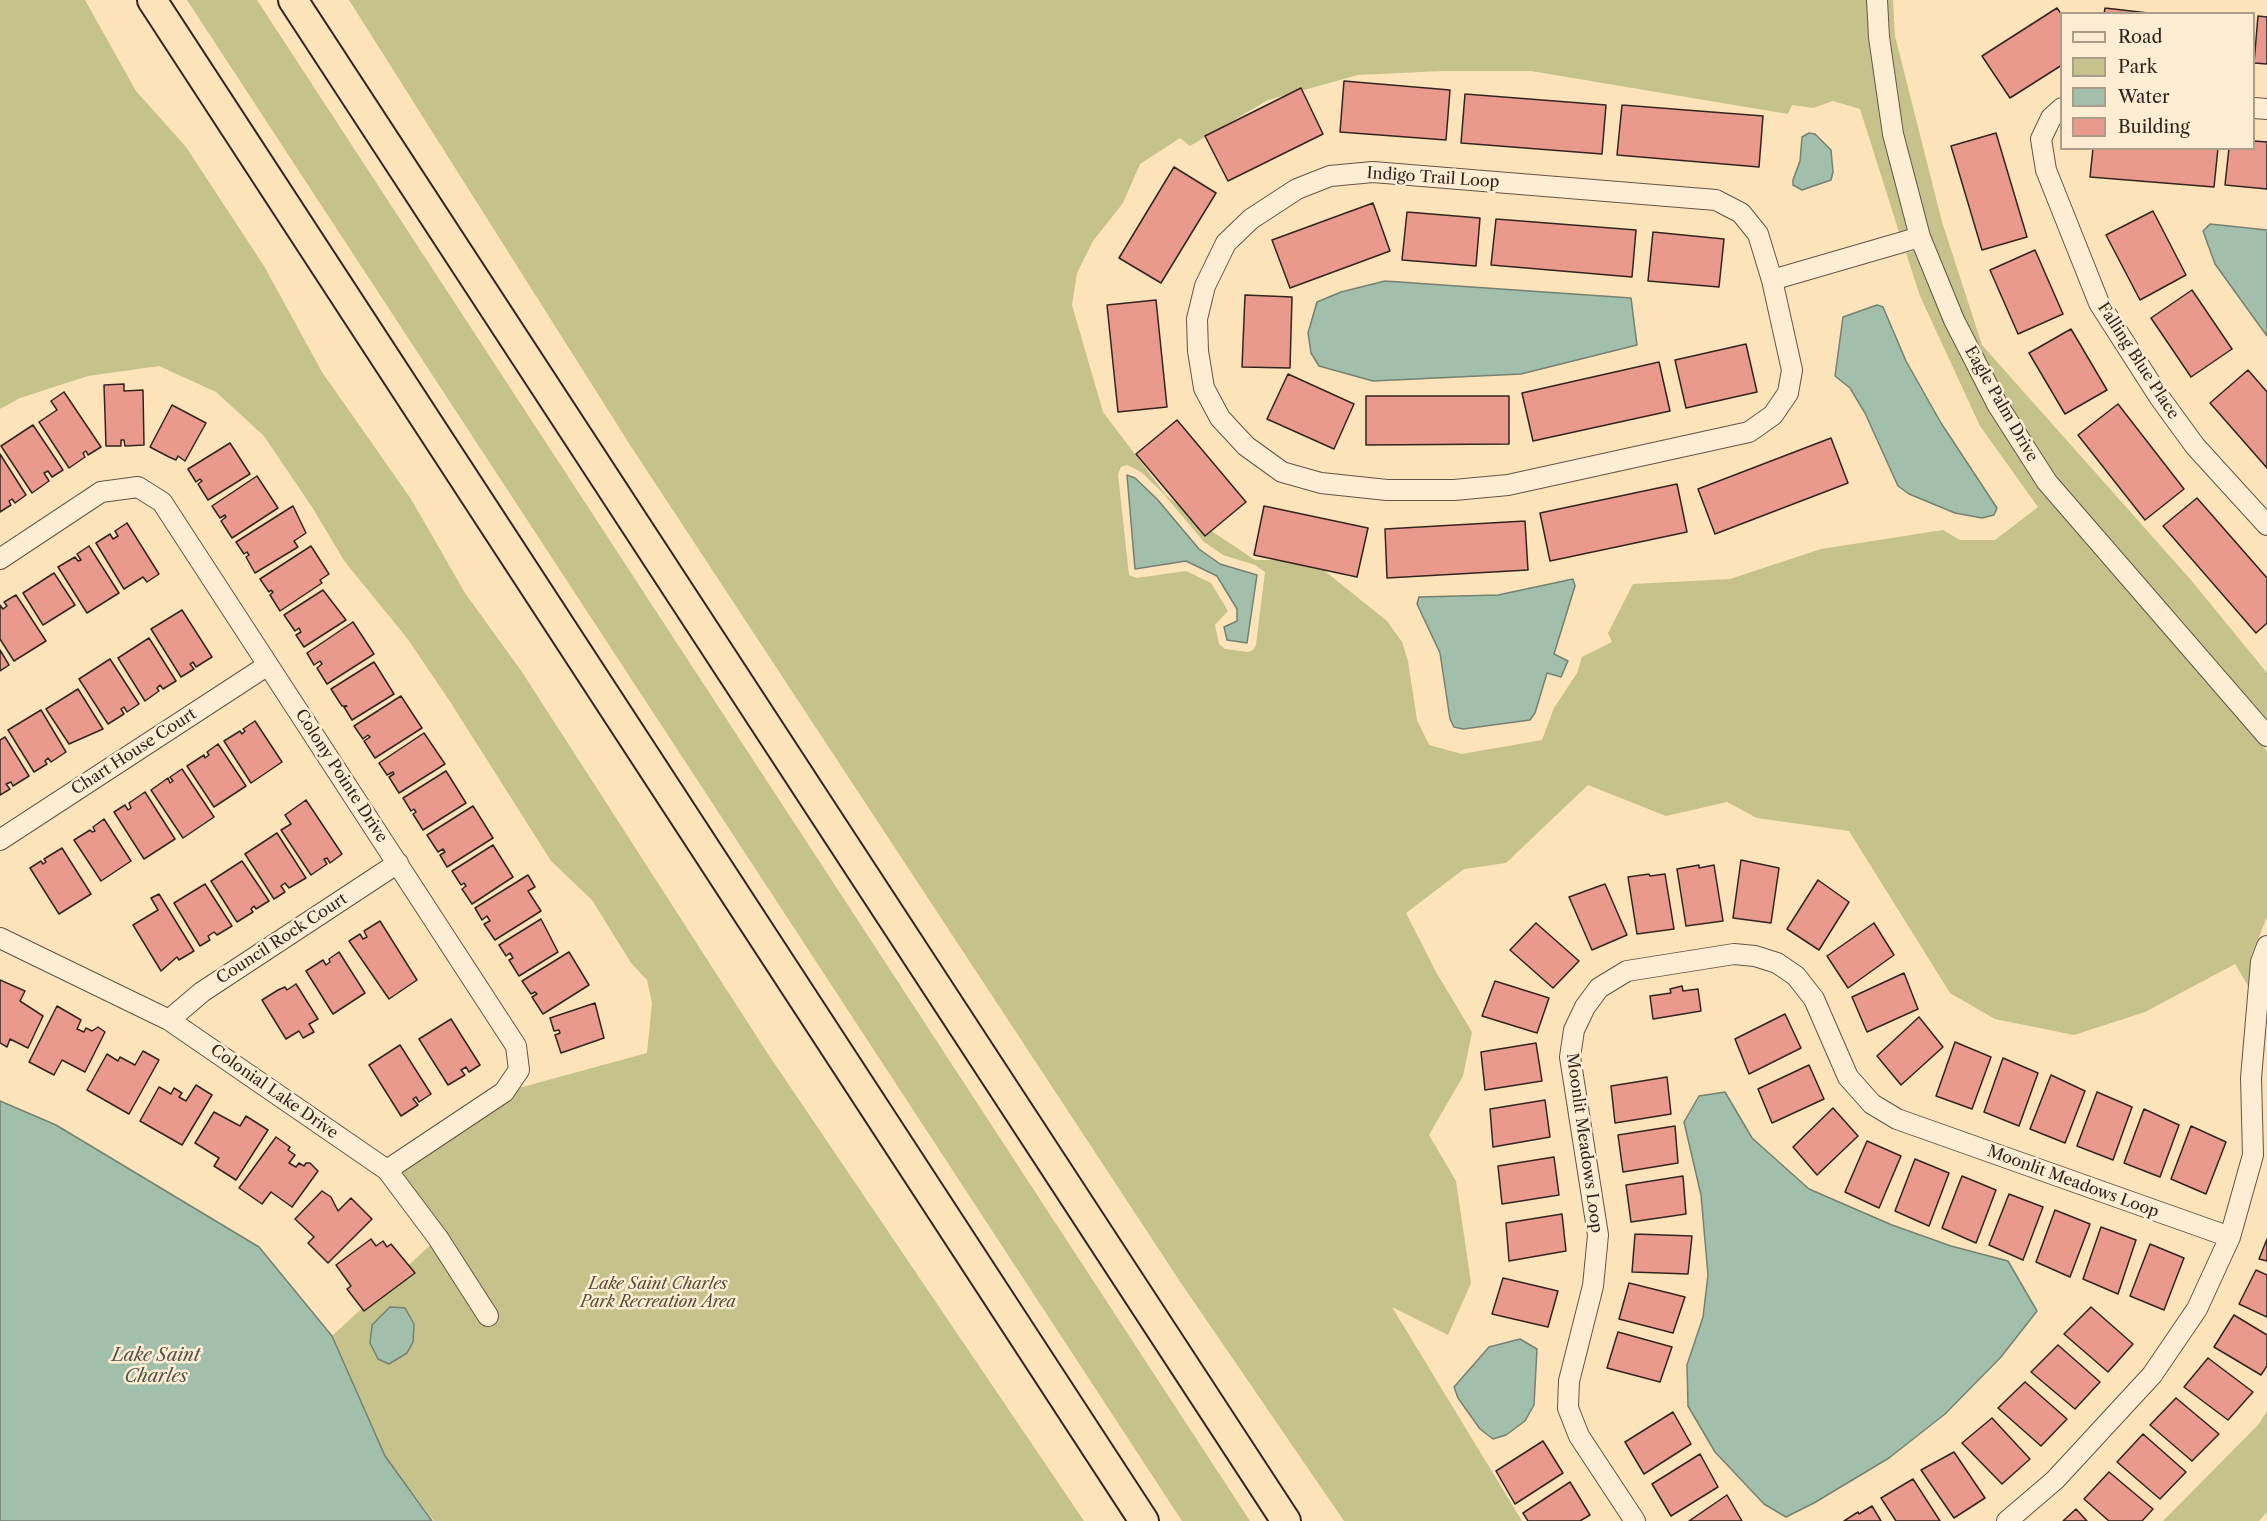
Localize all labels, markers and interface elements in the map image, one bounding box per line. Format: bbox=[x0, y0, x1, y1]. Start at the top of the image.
legend bbox=[2060, 12, 2255, 150]
text: Road bbox=[2118, 26, 2163, 48]
text: Park bbox=[2118, 56, 2157, 78]
text: Water bbox=[2118, 86, 2170, 108]
text: Building bbox=[2118, 116, 2190, 138]
street label: Indigo Trail Loop bbox=[1366, 164, 1500, 192]
street label: Falling Blue Place bbox=[2093, 299, 2183, 423]
street label: Eagle Palm Drive bbox=[1960, 343, 2042, 465]
street label: Chart House Court bbox=[68, 704, 200, 800]
street label: Colony Pointe Drive bbox=[291, 706, 391, 846]
street label: Council Rock Court bbox=[213, 890, 351, 988]
street label: Colonial Lake Drive bbox=[206, 1041, 342, 1143]
street label: Moonlit Meadows Loop bbox=[1562, 1052, 1606, 1234]
street label: Moonlit Meadows Loop bbox=[1985, 1142, 2161, 1222]
park label: Lake Saint Charles Park Recreation Area bbox=[580, 1274, 736, 1312]
water label: Lake Saint Charles bbox=[112, 1345, 200, 1388]

